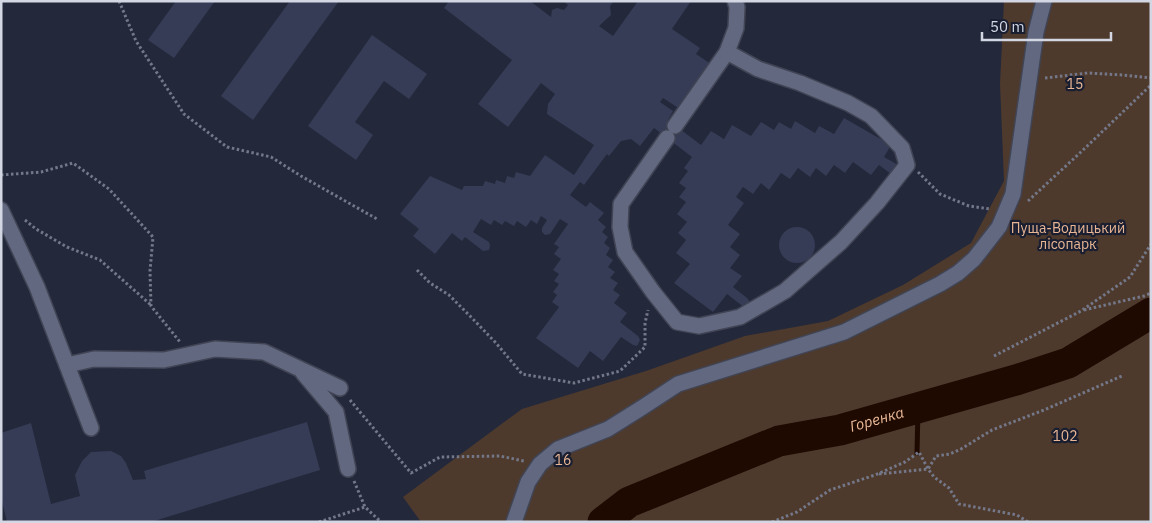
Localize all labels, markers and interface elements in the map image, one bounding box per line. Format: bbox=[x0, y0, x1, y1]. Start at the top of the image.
scale bar bbox=[982, 10, 1111, 42]
text: 50 m bbox=[990, 17, 1025, 36]
park label: 15 bbox=[1067, 75, 1083, 93]
park label: Пуща-Водицький лісопарк bbox=[1011, 219, 1125, 253]
water label: Горенка bbox=[847, 402, 906, 436]
park label: 102 bbox=[1052, 427, 1078, 445]
park label: 16 bbox=[555, 451, 571, 469]

